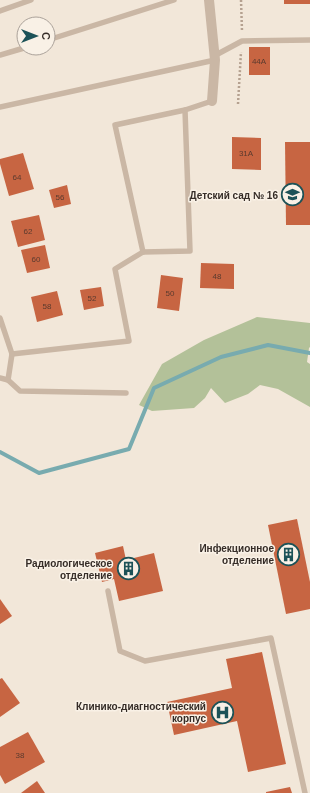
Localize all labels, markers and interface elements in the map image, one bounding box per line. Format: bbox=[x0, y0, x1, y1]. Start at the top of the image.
north arrow bbox=[16, 16, 56, 56]
text: С bbox=[40, 32, 52, 40]
house number: 44А bbox=[252, 57, 267, 66]
house number: 31А bbox=[239, 149, 254, 158]
house number: 64 bbox=[13, 173, 22, 182]
school or university icon: Детский сад № 16 bbox=[280, 182, 306, 208]
place label: Детский сад № 16 bbox=[189, 190, 278, 201]
house number: 56 bbox=[56, 193, 65, 202]
house number: 62 bbox=[24, 227, 33, 236]
house number: 60 bbox=[32, 255, 41, 264]
house number: 48 bbox=[213, 272, 222, 281]
house number: 50 bbox=[166, 289, 175, 298]
house number: 52 bbox=[88, 294, 97, 303]
house number: 58 bbox=[43, 302, 52, 311]
building icon: Инфекционное отделение bbox=[276, 541, 302, 567]
place label: Инфекционное отделение bbox=[199, 543, 274, 566]
building icon: Радиологическое отделение bbox=[115, 556, 141, 582]
place label: Радиологическое отделение bbox=[26, 558, 112, 581]
hospital icon: Клинико-диагностический корпус bbox=[209, 699, 235, 725]
place label: Клинико-диагностический корпус bbox=[76, 701, 206, 724]
house number: 38 bbox=[16, 751, 25, 760]

